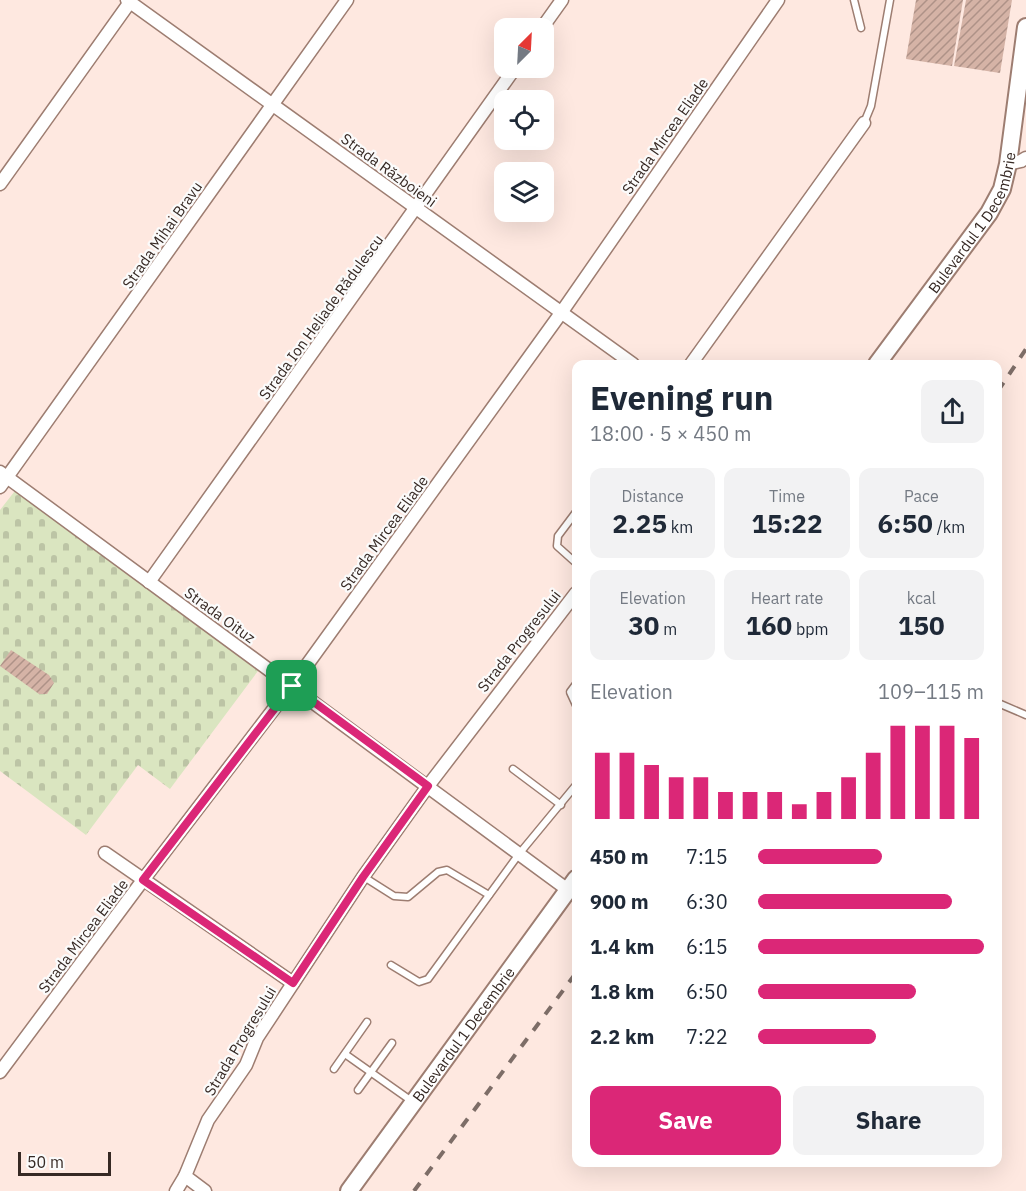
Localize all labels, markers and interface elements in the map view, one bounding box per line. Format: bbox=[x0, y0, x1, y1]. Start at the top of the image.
north arrow bbox=[494, 18, 554, 78]
map controls bbox=[494, 18, 554, 222]
street label: Strada Mircea Eliade bbox=[618, 74, 712, 198]
button: locate bbox=[494, 90, 554, 150]
street label: Strada Războieni bbox=[338, 129, 440, 211]
street label: Bulevardul 1 Decembrie bbox=[924, 151, 1019, 297]
button: layers bbox=[494, 162, 554, 222]
street label: Strada Mihai Bravu bbox=[118, 178, 206, 292]
street label: Strada Ion Heliade Rădulescu bbox=[255, 231, 387, 403]
text: Evening run bbox=[590, 376, 774, 419]
button: share bbox=[921, 380, 984, 443]
text: 18:00 · 5 × 450 m bbox=[590, 420, 751, 447]
street label: Strada Mircea Eliade bbox=[336, 472, 432, 594]
text: Distance bbox=[621, 486, 684, 506]
text: Time bbox=[769, 486, 805, 506]
text: Pace bbox=[904, 486, 939, 506]
text: 2.25 bbox=[612, 506, 667, 540]
text: 15:22 bbox=[752, 506, 822, 540]
text: 6:50 bbox=[877, 506, 933, 540]
text: km bbox=[667, 517, 693, 537]
text: /km bbox=[933, 517, 965, 537]
street label: Strada Oituz bbox=[181, 583, 259, 647]
street label: Strada Progresului bbox=[473, 586, 565, 696]
text: Elevation bbox=[620, 588, 686, 608]
text: Heart rate bbox=[751, 588, 823, 608]
text: kcal bbox=[907, 588, 936, 608]
text: 30 bbox=[628, 608, 659, 642]
text: 160 bbox=[745, 608, 792, 642]
text: 150 bbox=[898, 608, 945, 642]
text: m bbox=[659, 619, 677, 639]
text: bpm bbox=[792, 619, 829, 639]
pin bbox=[266, 660, 317, 711]
icon: arrive bbox=[275, 669, 308, 702]
text: Elevation bbox=[590, 678, 673, 705]
text: 109–115 m bbox=[878, 678, 984, 705]
text: 450 m bbox=[590, 843, 649, 870]
text: 7:15 bbox=[686, 843, 728, 870]
street label: Strada Mircea Eliade bbox=[34, 875, 132, 997]
text: 900 m bbox=[590, 888, 649, 915]
text: 6:30 bbox=[686, 888, 728, 915]
text: 1.4 km bbox=[590, 933, 654, 960]
text: 6:15 bbox=[686, 933, 728, 960]
street label: Bulevardul 1 Decembrie bbox=[408, 963, 518, 1105]
text: 1.8 km bbox=[590, 978, 654, 1005]
text: 6:50 bbox=[686, 978, 728, 1005]
street label: Strada Progresului bbox=[200, 983, 280, 1099]
text: 2.2 km bbox=[590, 1023, 654, 1050]
text: 7:22 bbox=[686, 1023, 728, 1050]
button: Save bbox=[590, 1086, 781, 1155]
button: Share bbox=[793, 1086, 984, 1155]
scale bar bbox=[18, 1149, 111, 1176]
text: 50 m bbox=[27, 1152, 64, 1172]

